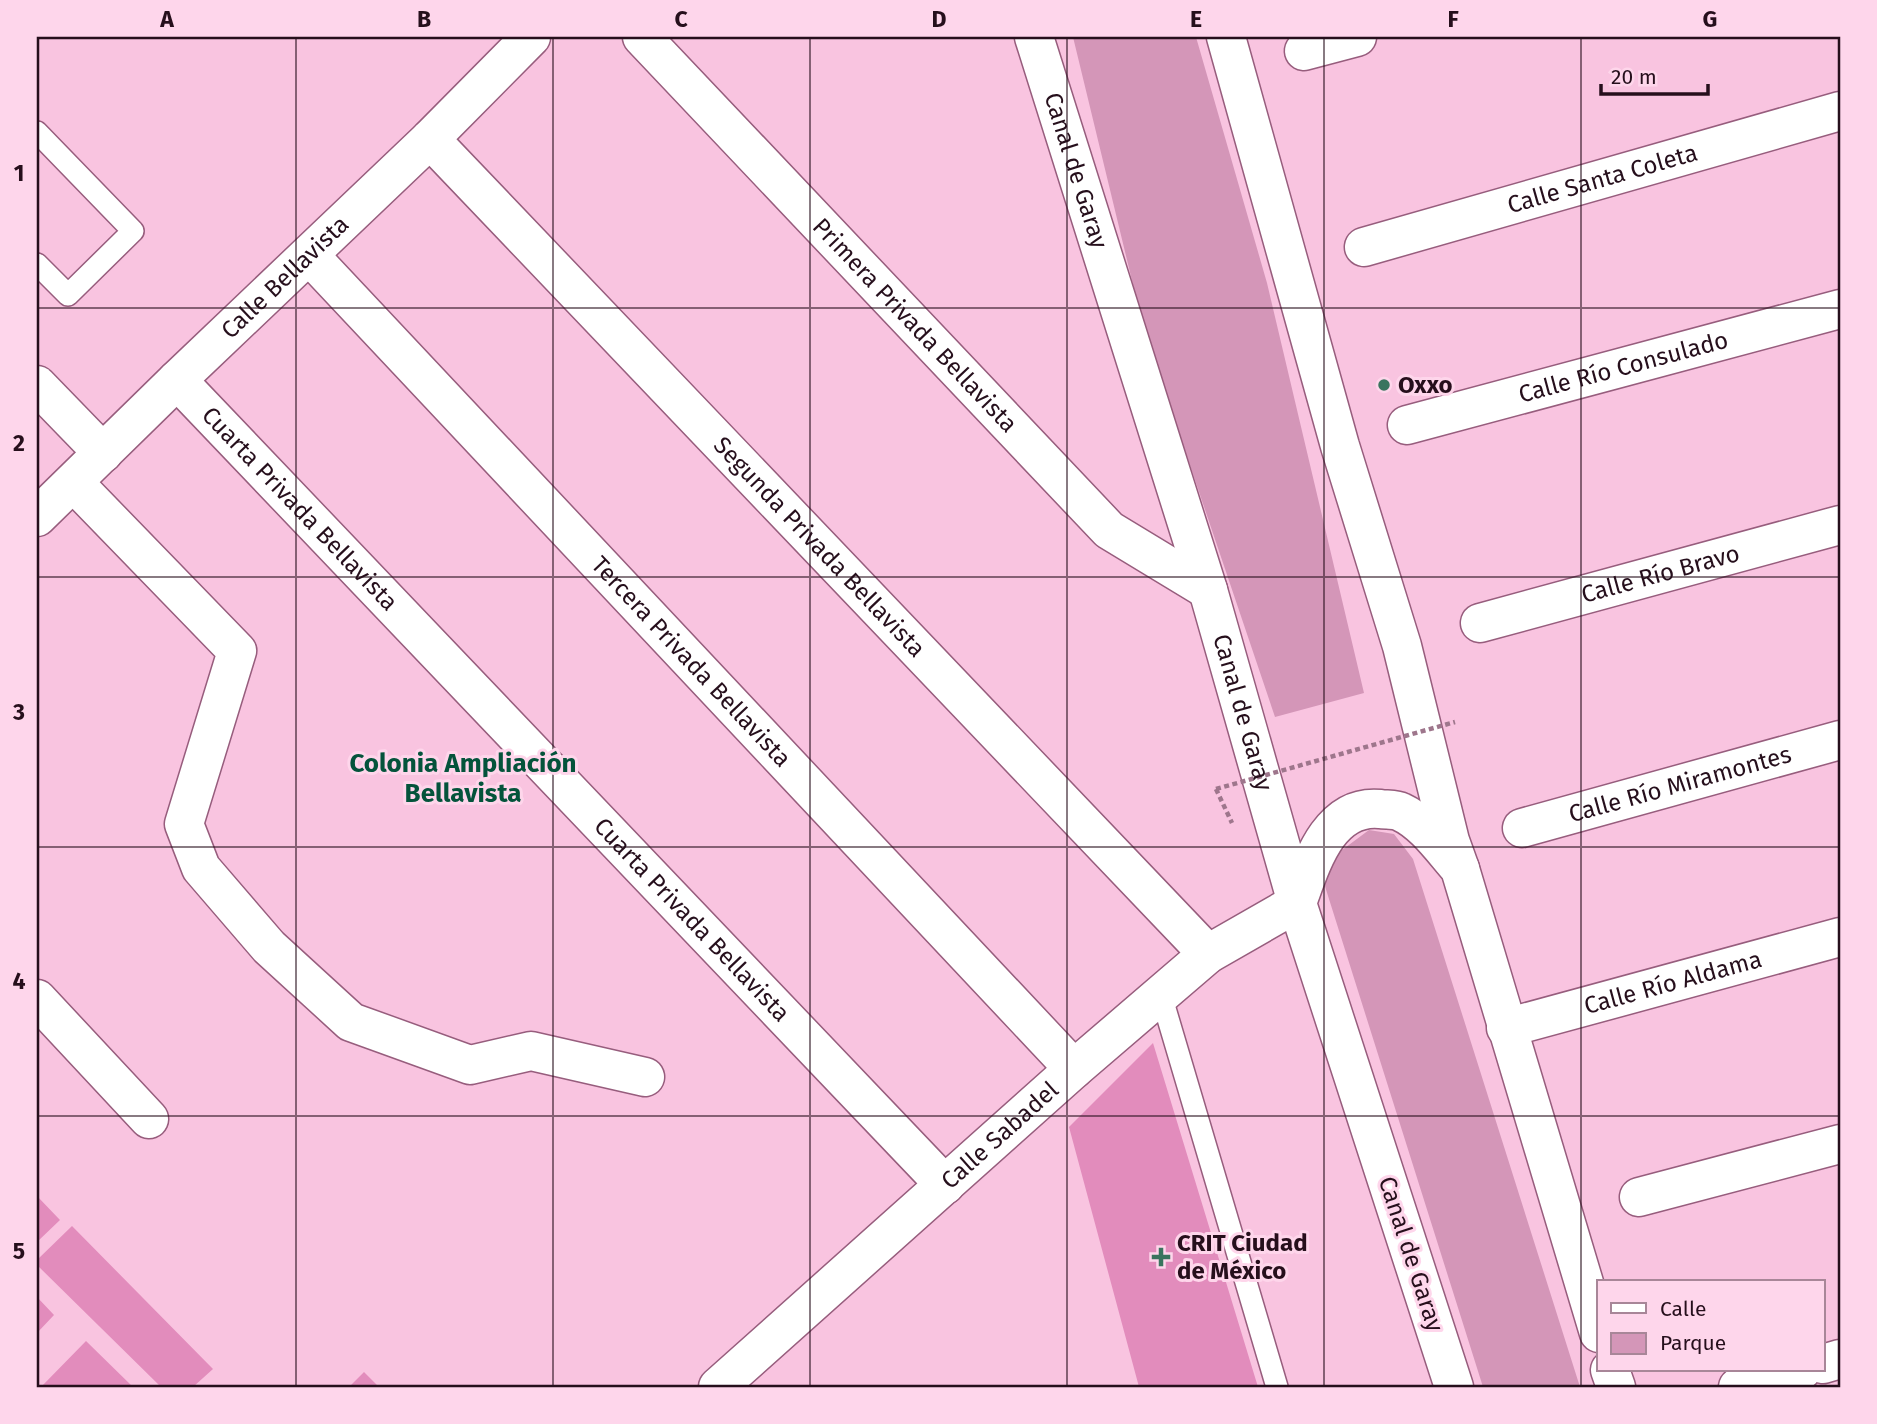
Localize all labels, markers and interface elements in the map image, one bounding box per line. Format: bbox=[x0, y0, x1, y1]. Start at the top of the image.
text: A bbox=[159, 5, 174, 33]
text: B bbox=[417, 5, 431, 33]
text: C bbox=[674, 5, 688, 33]
text: D bbox=[932, 5, 947, 33]
text: E bbox=[1190, 5, 1202, 33]
text: F bbox=[1447, 5, 1459, 33]
text: G bbox=[1703, 5, 1717, 33]
scale bar bbox=[1601, 52, 1707, 96]
text: 20 m bbox=[1611, 64, 1657, 90]
street label: Canal de Garay bbox=[1038, 89, 1114, 252]
street label: Calle Santa Coleta bbox=[1504, 138, 1701, 219]
text: 1 bbox=[14, 159, 24, 187]
street label: Calle Bellavista bbox=[216, 210, 354, 344]
street label: Primera Privada Bellavista bbox=[807, 212, 1023, 438]
street label: Calle Río Consulado bbox=[1516, 326, 1731, 408]
place label: Oxxo bbox=[1398, 371, 1453, 399]
marker: Oxxo bbox=[1376, 377, 1392, 393]
street label: Cuarta Privada Bellavista bbox=[196, 401, 403, 616]
text: 2 bbox=[13, 429, 25, 457]
street label: Segunda Privada Bellavista bbox=[708, 431, 931, 663]
street label: Calle Río Bravo bbox=[1578, 539, 1743, 609]
street label: Tercera Privada Bellavista bbox=[586, 551, 797, 773]
street label: Canal de Garay bbox=[1207, 631, 1278, 794]
text: 3 bbox=[12, 698, 25, 726]
street label: Calle Río Miramontes bbox=[1566, 740, 1794, 828]
district label: Colonia Ampliación Bellavista bbox=[349, 748, 577, 809]
street label: Cuarta Privada Bellavista bbox=[588, 812, 796, 1027]
street label: Calle Río Aldama bbox=[1581, 945, 1765, 1020]
text: 4 bbox=[13, 967, 26, 995]
street label: Calle Sabadel bbox=[936, 1076, 1064, 1195]
street label: Canal de Garay bbox=[1373, 1173, 1449, 1335]
place label: CRIT Ciudad de México bbox=[1177, 1229, 1308, 1285]
text: 5 bbox=[13, 1237, 25, 1265]
marker: CRIT Ciudad de México bbox=[1151, 1247, 1171, 1267]
legend bbox=[1597, 1280, 1825, 1372]
text: Calle bbox=[1660, 1296, 1706, 1322]
text: Parque bbox=[1660, 1330, 1726, 1356]

